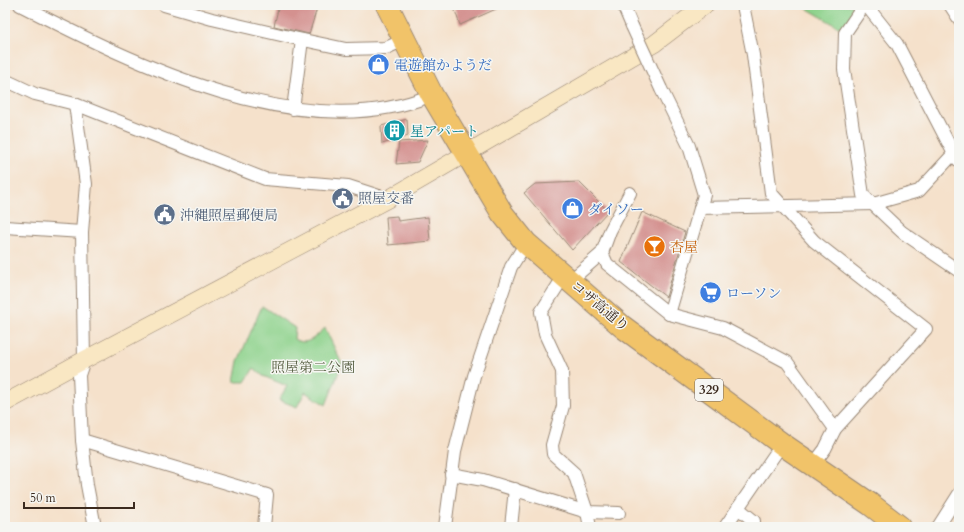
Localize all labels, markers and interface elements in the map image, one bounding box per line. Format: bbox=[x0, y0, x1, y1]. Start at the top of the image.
shop icon: 電遊館かようだ bbox=[365, 52, 391, 78]
place label: 電遊館かようだ bbox=[394, 56, 492, 75]
building icon: 星アパート bbox=[381, 118, 407, 144]
place label: 星アパート bbox=[410, 122, 479, 141]
public building icon: 照屋交番 bbox=[330, 185, 356, 211]
place label: 照屋交番 bbox=[358, 189, 414, 208]
shop icon: ダイソー bbox=[559, 196, 585, 222]
place label: ダイソー bbox=[588, 200, 644, 219]
public building icon: 沖縄照屋郵便局 bbox=[152, 202, 178, 228]
place label: 沖縄照屋郵便局 bbox=[180, 206, 278, 225]
bar icon: 杏屋 bbox=[641, 234, 667, 260]
place label: 杏屋 bbox=[670, 238, 698, 257]
street label: コザ高通り bbox=[567, 276, 633, 336]
supermarket icon: ローソン bbox=[698, 280, 724, 306]
place label: ローソン bbox=[726, 284, 781, 303]
park label: 照屋第二公園 bbox=[271, 358, 355, 377]
road number: 329 bbox=[695, 379, 723, 401]
scale bar bbox=[24, 484, 134, 510]
text: 50 m bbox=[30, 490, 57, 506]

